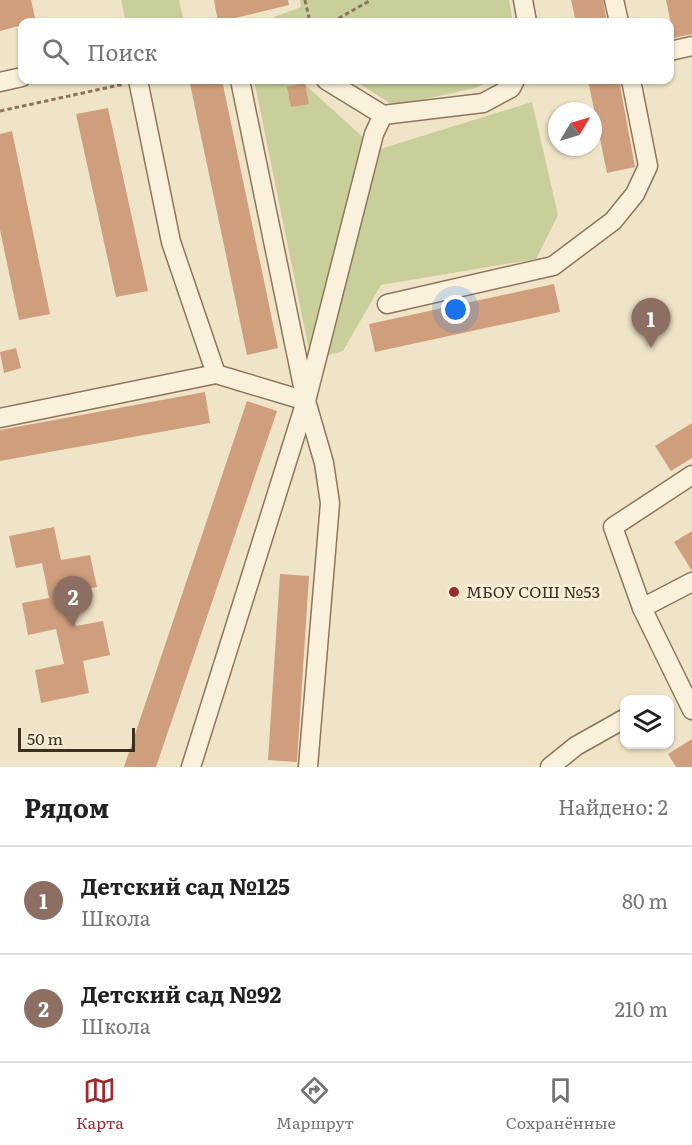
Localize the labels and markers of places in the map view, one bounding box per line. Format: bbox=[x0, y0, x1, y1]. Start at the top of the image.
pin: 1 bbox=[632, 298, 670, 348]
pin: 2 bbox=[54, 576, 92, 626]
place label: МБОУ СОШ №53 bbox=[466, 579, 600, 603]
marker: МБОУ СОШ №53 bbox=[447, 585, 461, 599]

